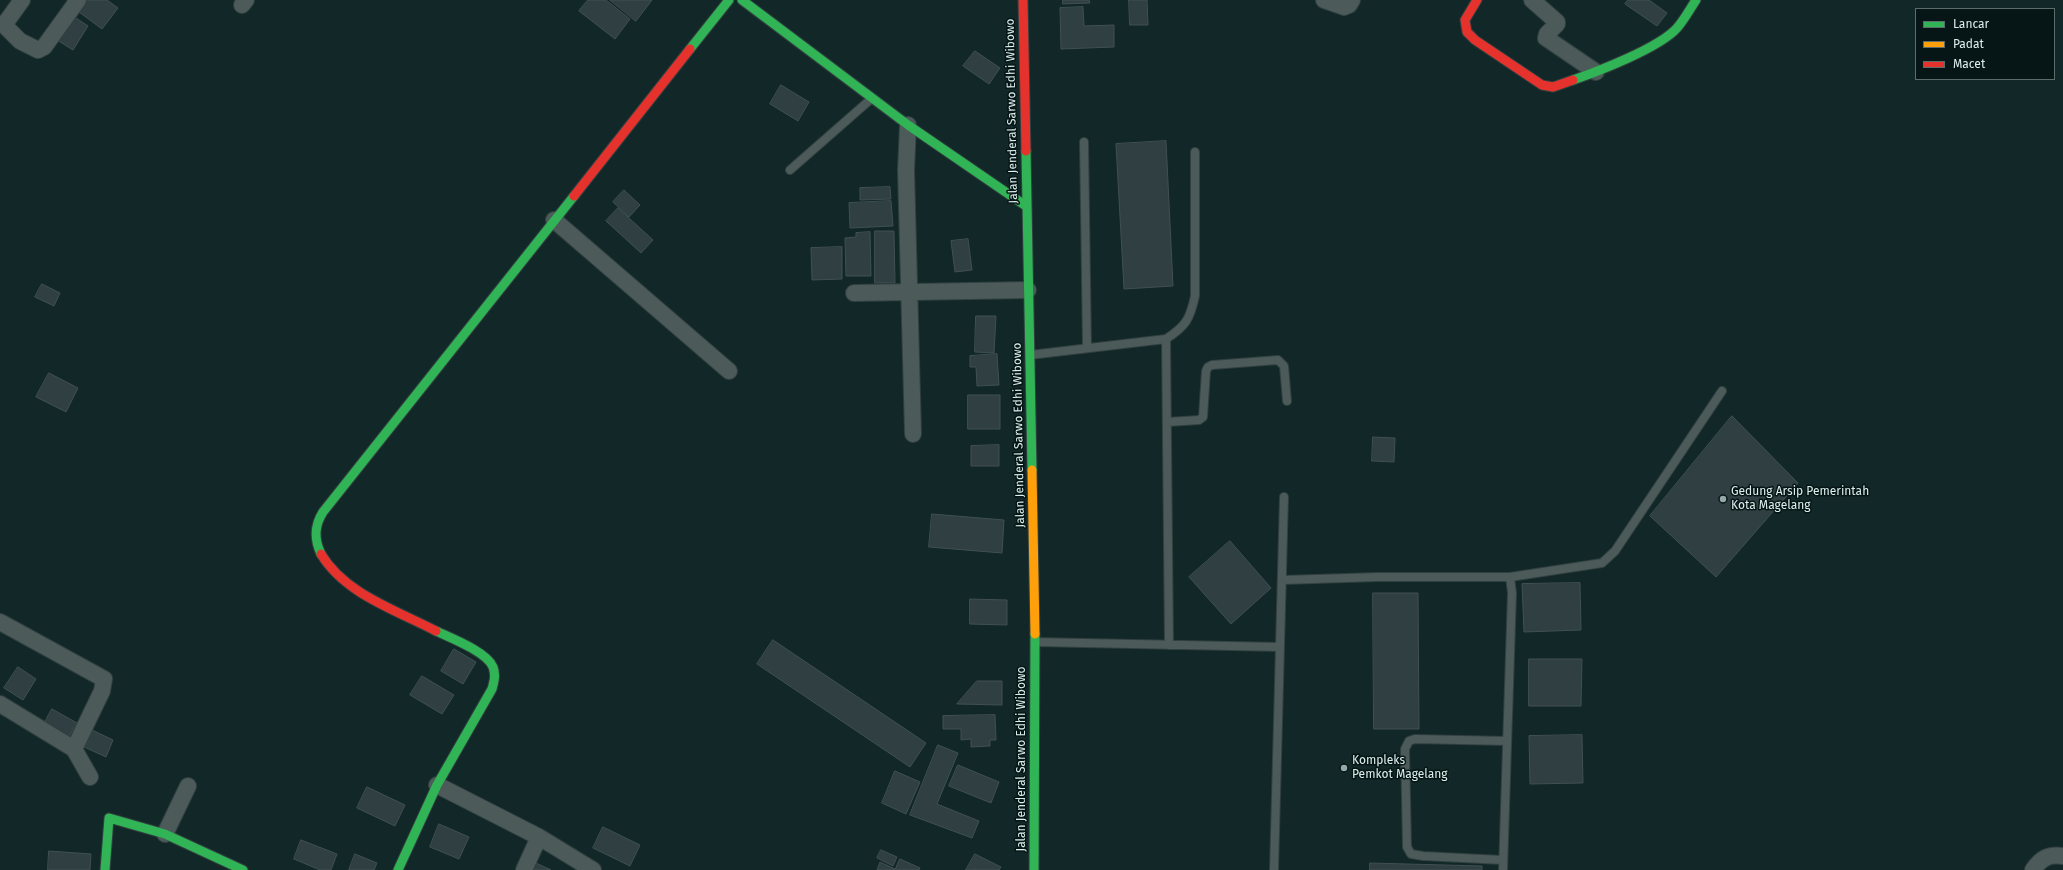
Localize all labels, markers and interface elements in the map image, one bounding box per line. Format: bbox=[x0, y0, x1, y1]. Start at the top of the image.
legend bbox=[1915, 8, 2055, 80]
text: Lancar bbox=[1953, 17, 1989, 31]
street label: Jalan Jenderal Sarwo Edhi Wibowo bbox=[1003, 18, 1021, 204]
text: Padat bbox=[1953, 37, 1984, 51]
text: Macet bbox=[1953, 57, 1985, 71]
street label: Jalan Jenderal Sarwo Edhi Wibowo bbox=[1010, 342, 1028, 528]
place label: Gedung Arsip Pemerintah Kota Magelang bbox=[1731, 485, 1869, 513]
marker: Gedung Arsip Pemerintah Kota Magelang bbox=[1718, 494, 1728, 504]
street label: Jalan Jenderal Sarwo Edhi Wibowo bbox=[1015, 666, 1029, 852]
place label: Kompleks Pemkot Magelang bbox=[1352, 754, 1448, 782]
marker: Kompleks Pemkot Magelang bbox=[1339, 763, 1349, 773]

